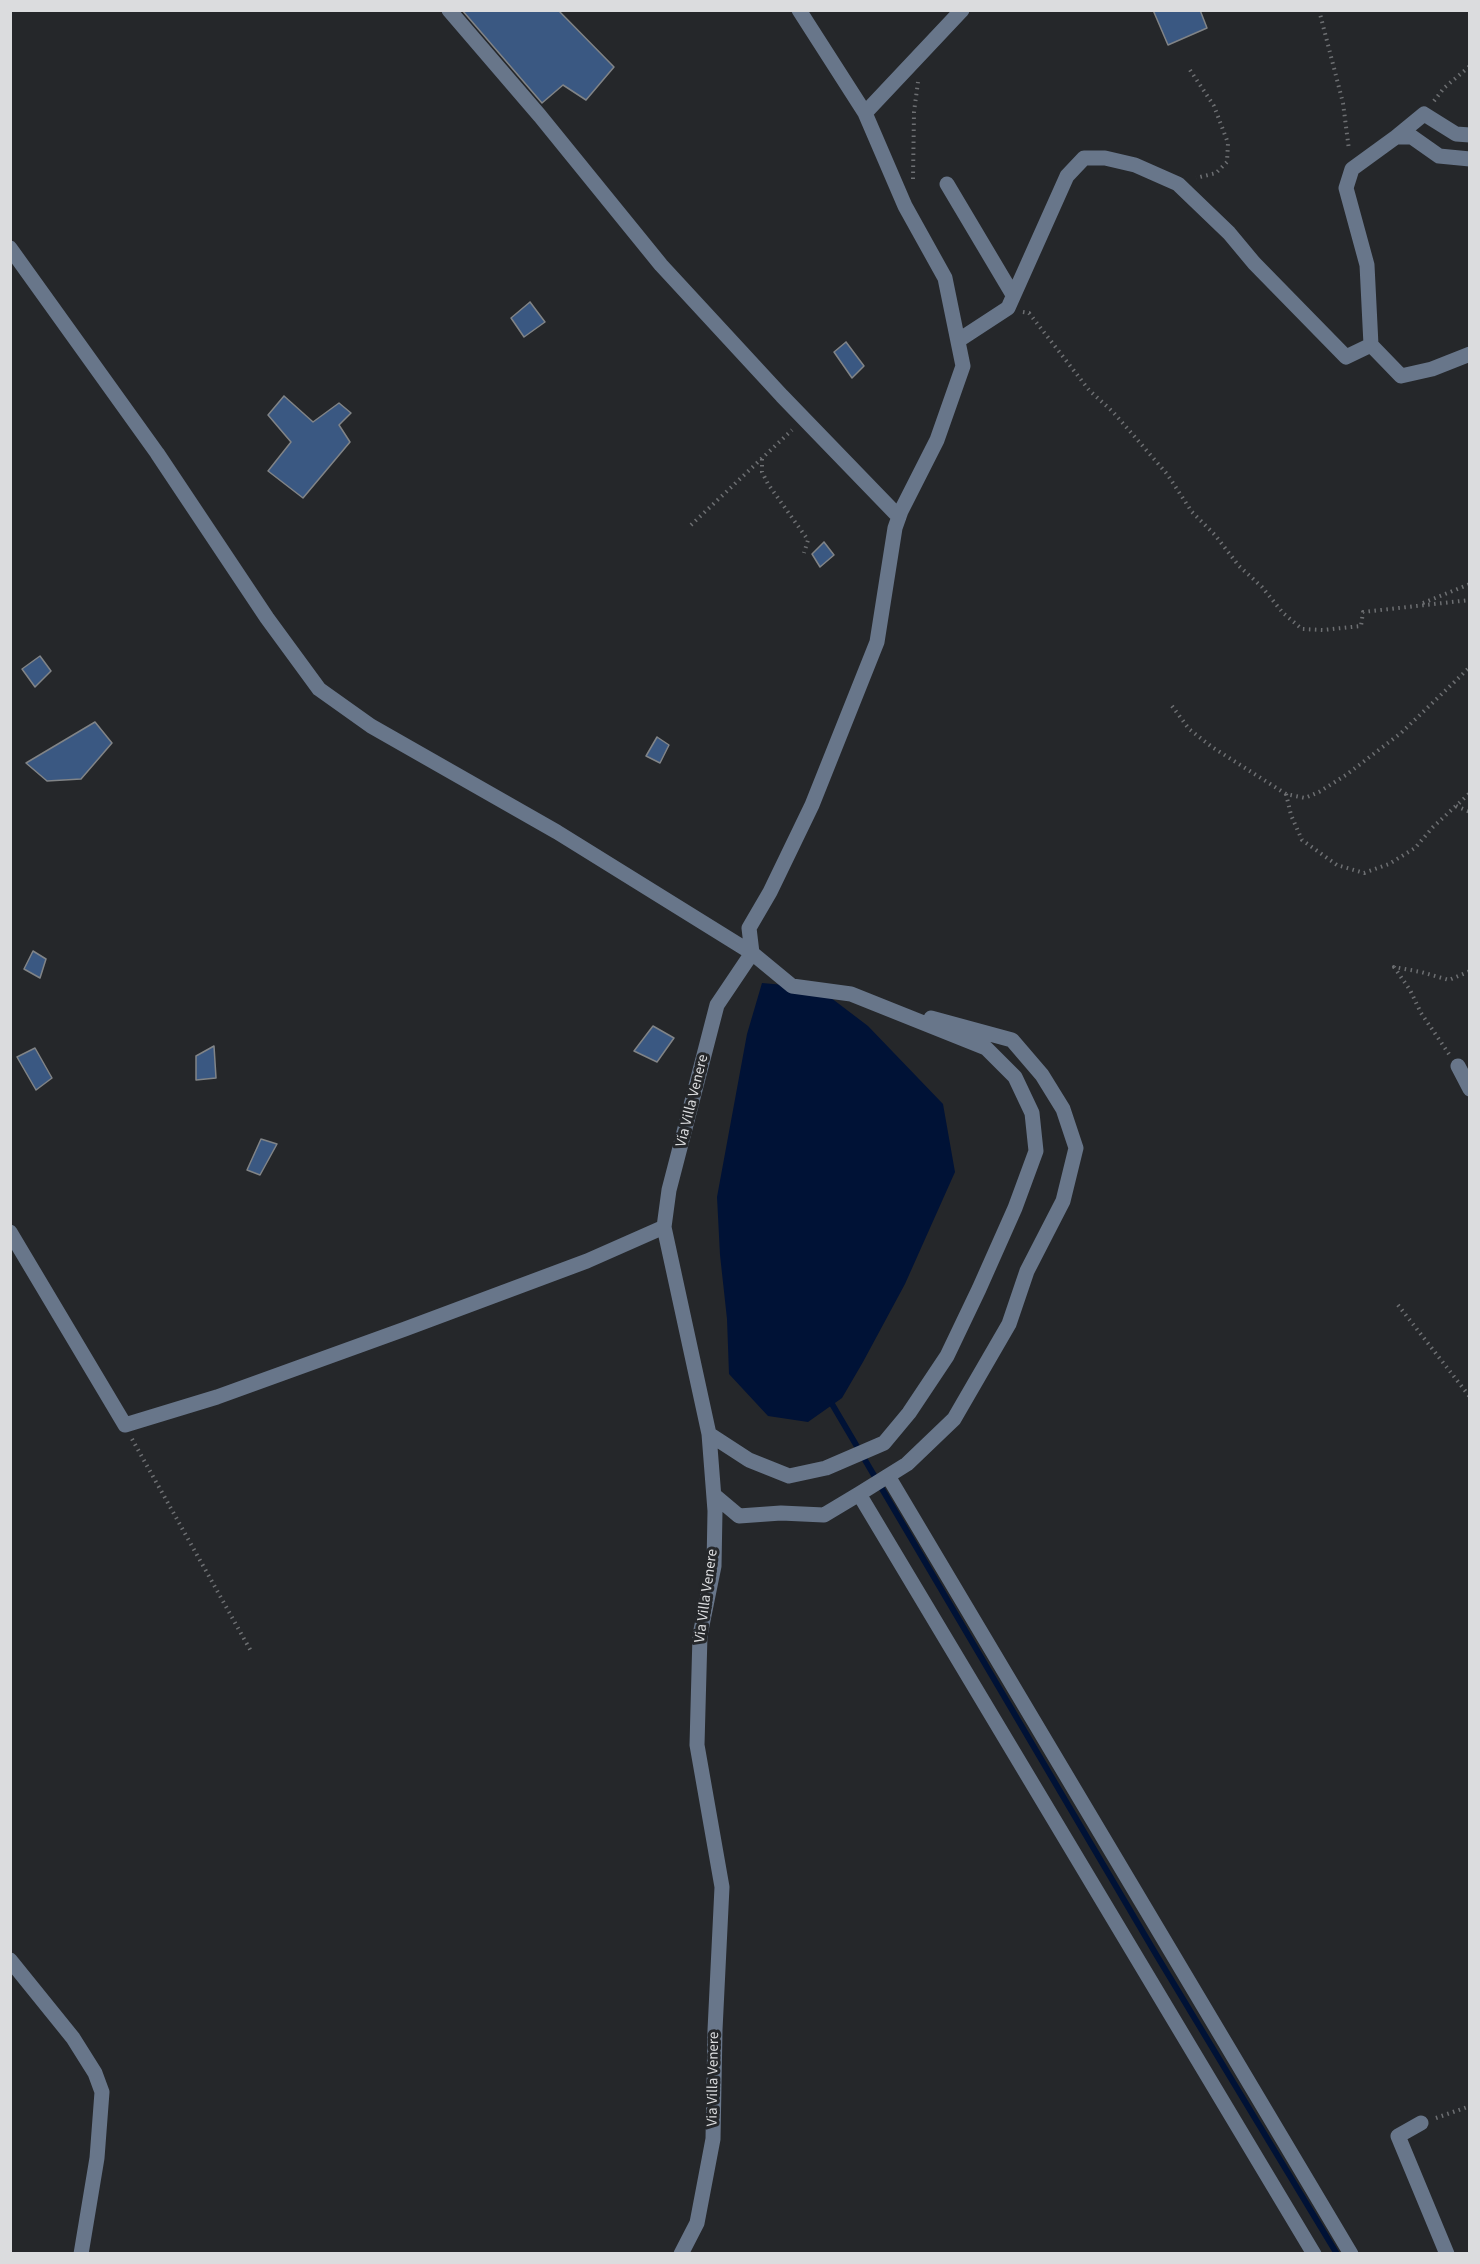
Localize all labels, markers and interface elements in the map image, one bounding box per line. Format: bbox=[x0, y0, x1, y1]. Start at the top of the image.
street label: Via Villa Venere bbox=[673, 1053, 713, 1149]
street label: Via Villa Venere bbox=[691, 1548, 723, 1644]
street label: Via Villa Venere bbox=[704, 2032, 724, 2126]

